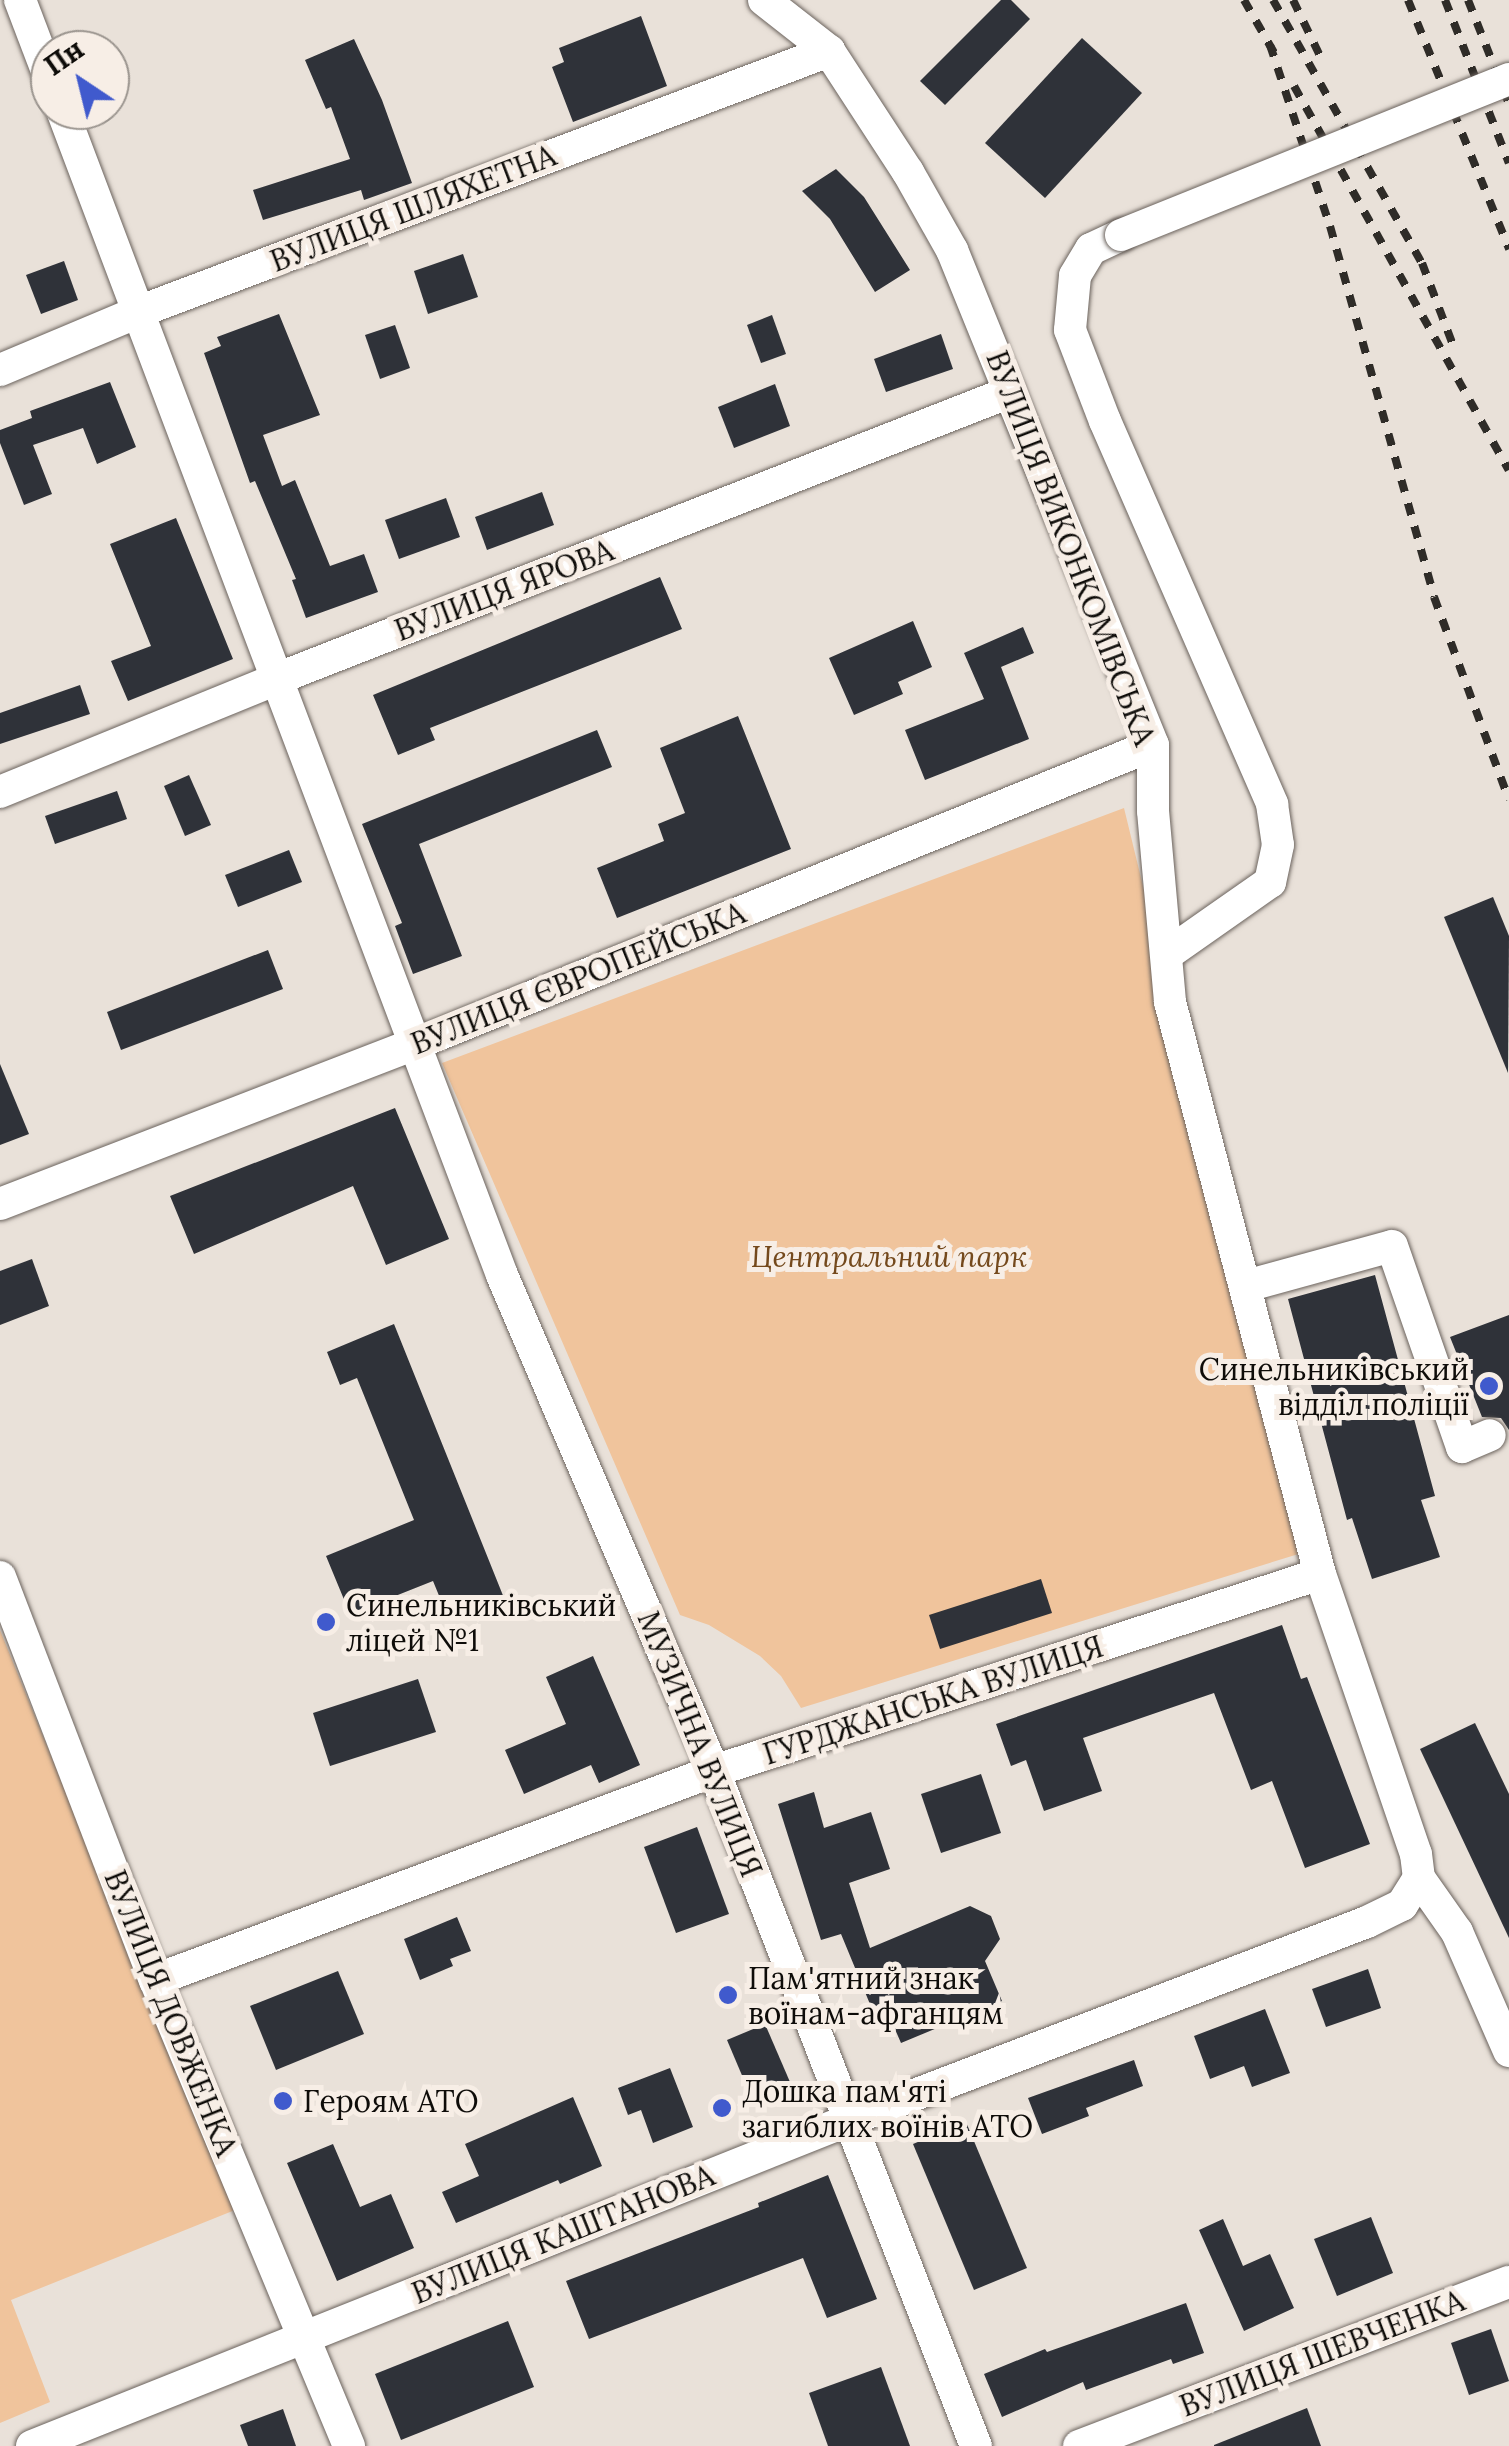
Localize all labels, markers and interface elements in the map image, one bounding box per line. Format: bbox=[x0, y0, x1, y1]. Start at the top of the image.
north arrow bbox=[30, 30, 130, 130]
text: Пн bbox=[37, 31, 91, 83]
street label: ВУЛИЦЯ ШЛЯХЕТНА bbox=[265, 137, 561, 279]
street label: ВУЛИЦЯ ВИКОНКОМІВСЬКА bbox=[979, 346, 1163, 750]
street label: ВУЛИЦЯ ЯРОВА bbox=[389, 532, 619, 648]
street label: ВУЛИЦЯ ЄВРОПЕЙСЬКА bbox=[406, 894, 750, 1062]
park label: Центральний парк bbox=[751, 1238, 1027, 1274]
place label: Синельниківський відділ поліції bbox=[1199, 1351, 1469, 1422]
marker: Синельниківський відділ поліції bbox=[1478, 1375, 1500, 1397]
place label: Синельниківський ліцей №1 bbox=[346, 1587, 616, 1658]
street label: МУЗИЧНА ВУЛИЦЯ bbox=[630, 1606, 770, 1882]
marker: Синельниківський ліцей №1 bbox=[315, 1611, 337, 1633]
street label: ГУРДЖАНСЬКА ВУЛИЦЯ bbox=[758, 1628, 1108, 1772]
street label: ВУЛИЦЯ ДОВЖЕНКА bbox=[97, 1865, 245, 2161]
place label: Пам'ятний знак воїнам-афганцям bbox=[748, 1960, 1004, 2030]
marker: Пам'ятний знак воїнам-афганцям bbox=[717, 1984, 739, 2006]
place label: Дошка пам'яті загиблих воїнів АТО bbox=[742, 2073, 1033, 2144]
place label: Героям АТО bbox=[303, 2083, 479, 2119]
marker: Героям АТО bbox=[272, 2090, 294, 2112]
marker: Дошка пам'яті загиблих воїнів АТО bbox=[711, 2097, 733, 2119]
street label: ВУЛИЦЯ КАШТАНОВА bbox=[406, 2157, 720, 2311]
street label: ВУЛИЦЯ ШЕВЧЕНКА bbox=[1175, 2282, 1469, 2424]

